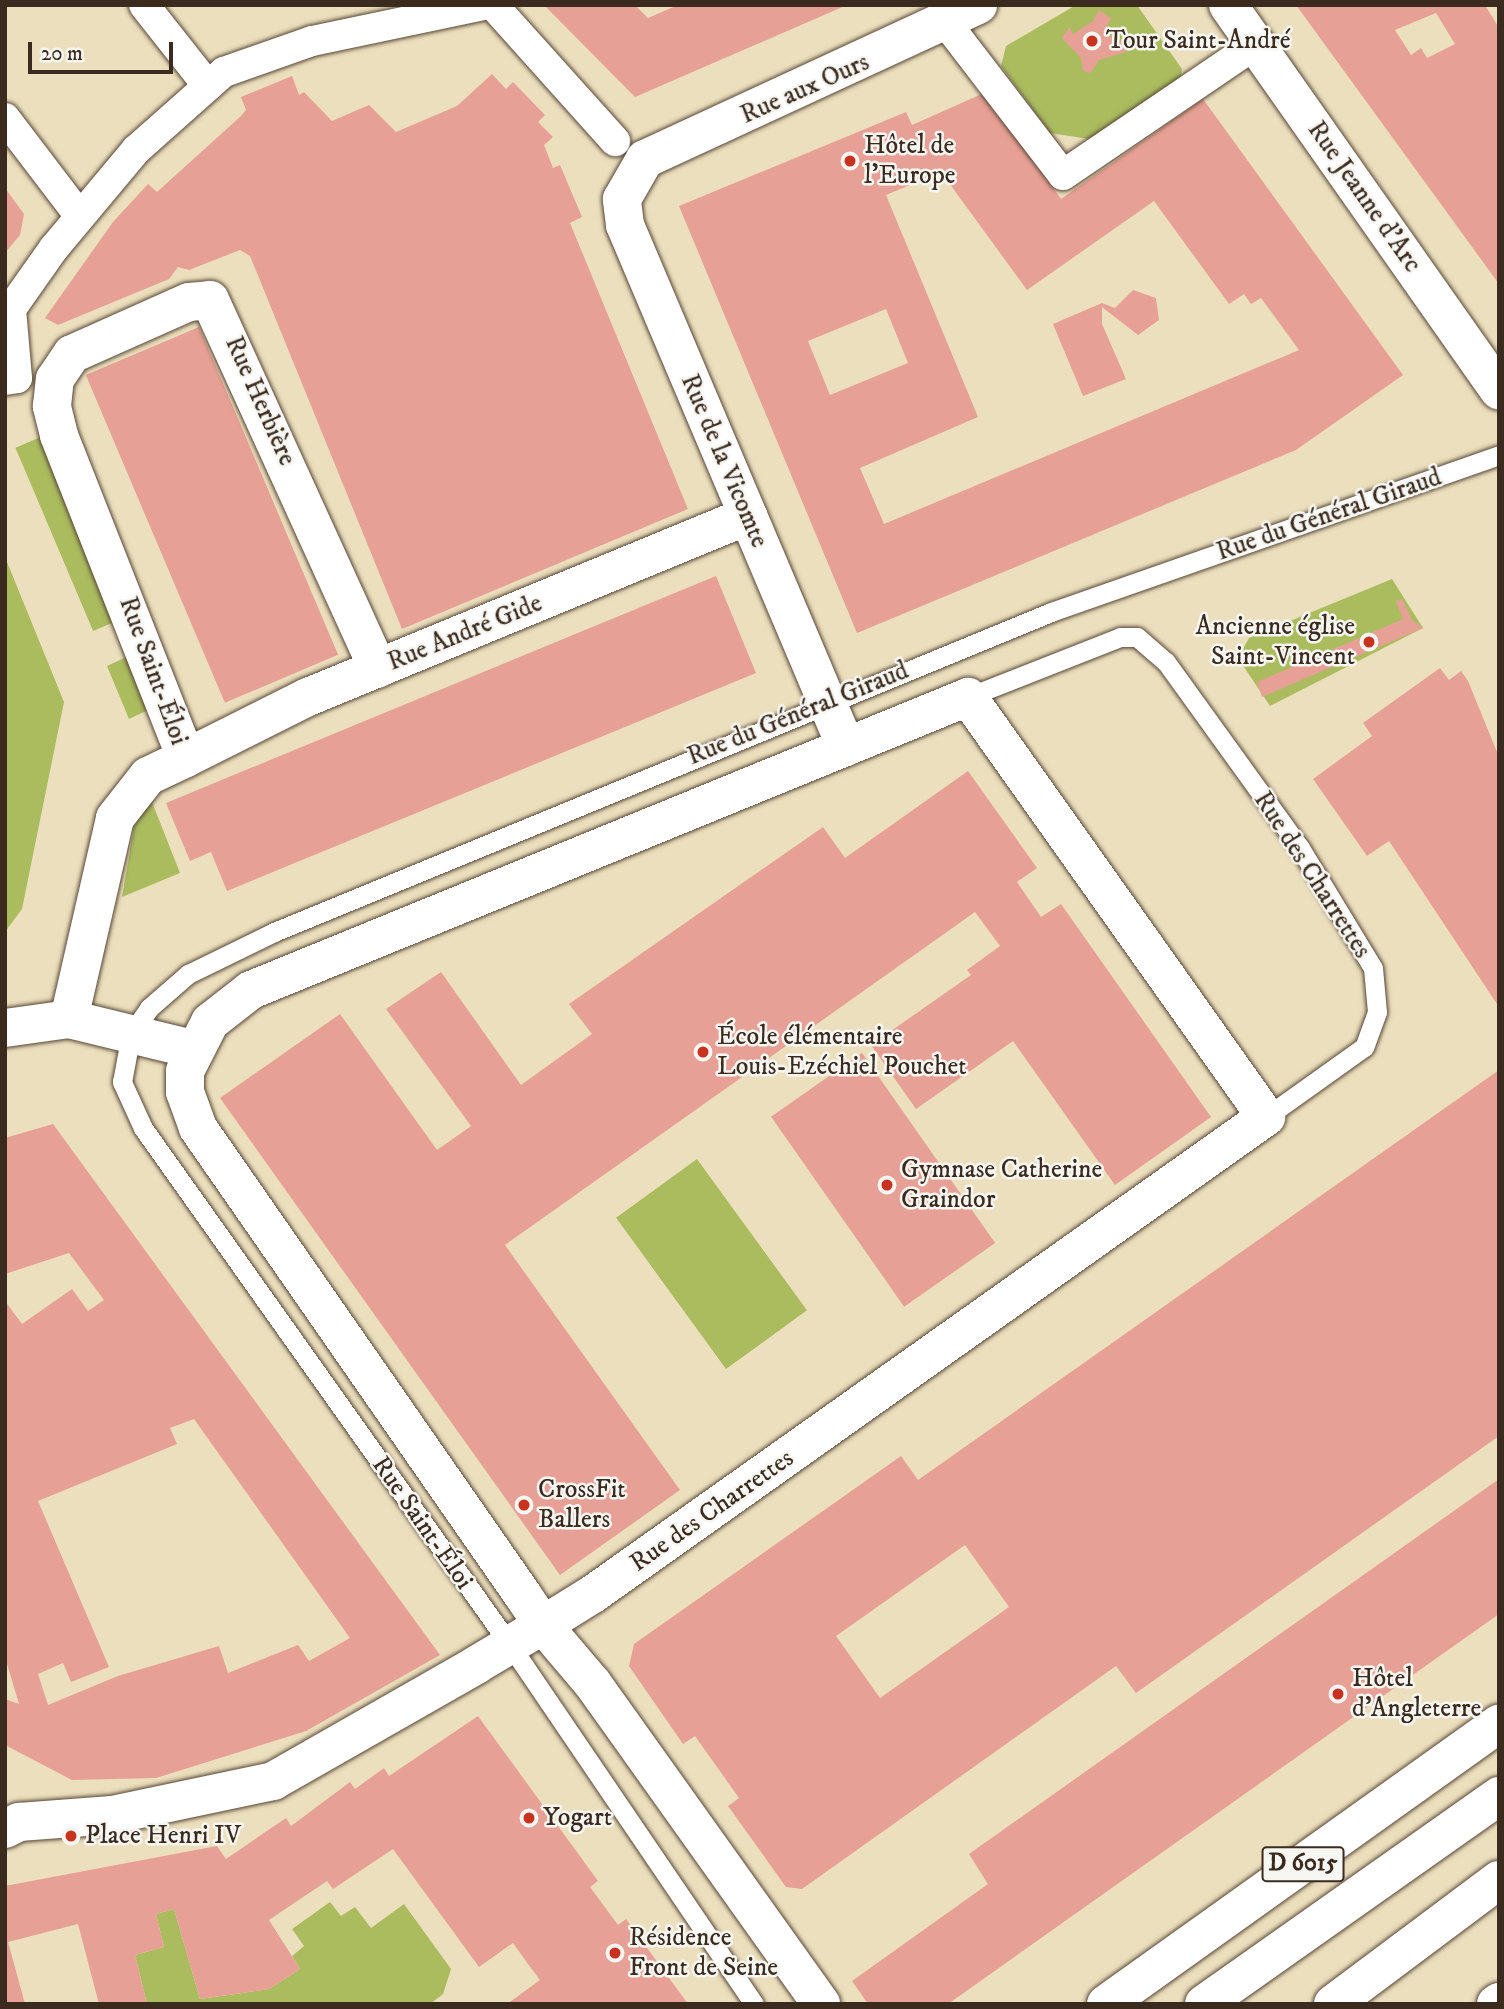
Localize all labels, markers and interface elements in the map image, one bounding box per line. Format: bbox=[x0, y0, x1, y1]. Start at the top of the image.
place label: Tour Saint-André bbox=[1106, 25, 1291, 57]
scale bar bbox=[32, 28, 177, 72]
marker: Tour Saint-André bbox=[1084, 33, 1100, 49]
text: 20 m bbox=[41, 41, 83, 67]
street label: Rue aux Ours bbox=[736, 47, 874, 131]
street label: Rue Jeanne d'Arc bbox=[1300, 115, 1428, 279]
place label: Hôtel de l’Europe bbox=[864, 130, 956, 192]
marker: Hôtel de l’Europe bbox=[842, 153, 858, 169]
street label: Rue Herbière bbox=[218, 332, 302, 470]
street label: Rue de la Vicomte bbox=[673, 370, 775, 552]
street label: Rue du Général Giraud bbox=[1212, 462, 1446, 568]
street label: Rue André Gide bbox=[383, 588, 547, 678]
street label: Rue Saint-Éloi bbox=[112, 593, 194, 749]
place label: Ancienne église Saint-Vincent bbox=[1195, 611, 1355, 672]
marker: Ancienne église Saint-Vincent bbox=[1361, 634, 1377, 650]
street label: Rue du Général Giraud bbox=[683, 655, 913, 773]
street label: Rue des Charrettes bbox=[1247, 786, 1377, 964]
place label: École élémentaire Louis-Ezéchiel Pouchet bbox=[717, 1021, 967, 1082]
marker: École élémentaire Louis-Ezéchiel Pouchet bbox=[695, 1044, 711, 1060]
place label: Gymnase Catherine Graindor bbox=[901, 1154, 1102, 1216]
marker: Gymnase Catherine Graindor bbox=[879, 1177, 895, 1193]
street label: Rue des Charrettes bbox=[624, 1443, 800, 1579]
street label: Rue Saint-Éloi bbox=[365, 1450, 479, 1596]
place label: CrossFit Ballers bbox=[538, 1474, 626, 1536]
marker: CrossFit Ballers bbox=[516, 1497, 532, 1513]
place label: Hôtel d'Angleterre bbox=[1352, 1663, 1481, 1724]
marker: Hôtel d'Angleterre bbox=[1330, 1686, 1346, 1702]
place label: Yogart bbox=[543, 1802, 612, 1834]
marker: Yogart bbox=[521, 1810, 537, 1826]
place label: Place Henri IV bbox=[85, 1820, 241, 1852]
marker: Place Henri IV bbox=[63, 1828, 79, 1844]
road number: D 6015 bbox=[1261, 1843, 1345, 1884]
place label: Résidence Front de Seine bbox=[629, 1922, 778, 1983]
marker: Résidence Front de Seine bbox=[607, 1945, 623, 1961]

